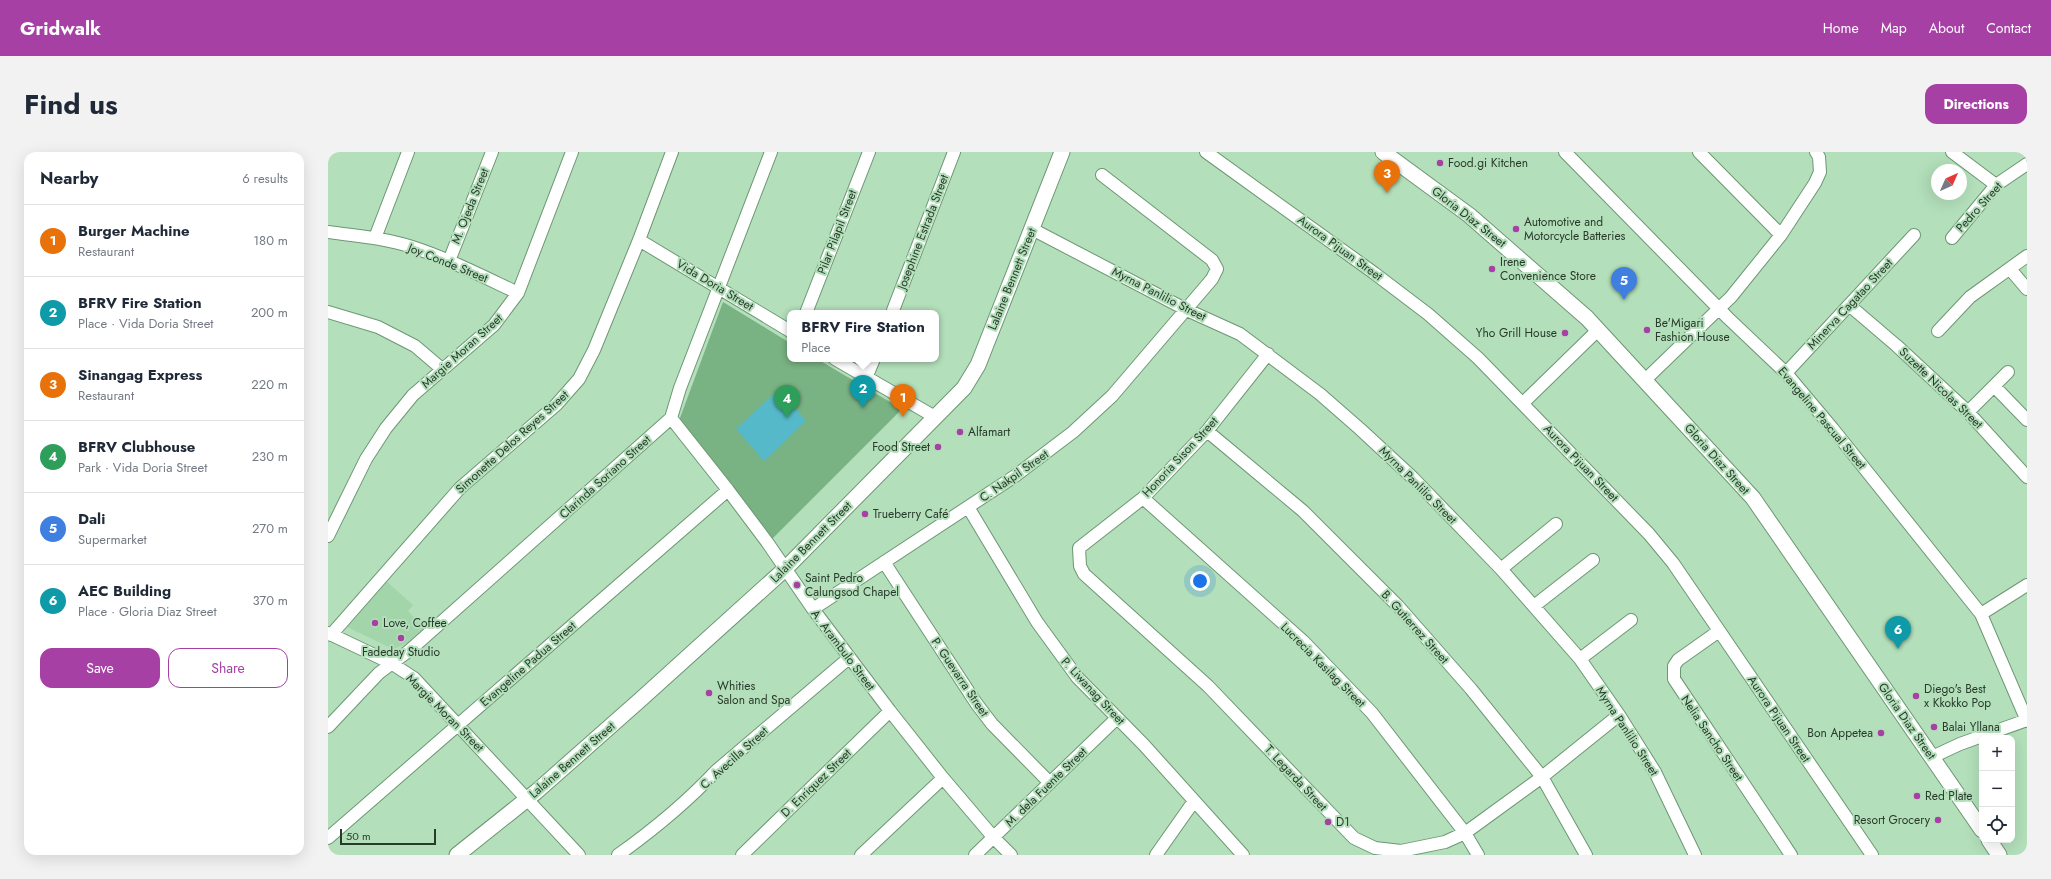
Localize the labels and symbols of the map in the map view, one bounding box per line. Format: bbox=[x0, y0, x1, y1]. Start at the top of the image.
place label: Food.gi Kitchen bbox=[1448, 154, 1528, 172]
marker: Food.gi Kitchen bbox=[1435, 158, 1445, 168]
pin: 3 bbox=[1374, 160, 1400, 193]
north arrow bbox=[1931, 164, 1967, 200]
street label: M. Ojeda Street bbox=[447, 165, 493, 247]
street label: Josephine Estrada Street bbox=[892, 172, 953, 294]
street label: Pedro Street bbox=[1952, 178, 2006, 236]
street label: Gloria Diaz Street bbox=[1428, 182, 1510, 252]
street label: Pilar Pilapil Street bbox=[813, 187, 861, 277]
street label: Aurora Pijuan Street bbox=[1294, 211, 1386, 285]
place label: Automotive and Motorcycle Batteries bbox=[1524, 213, 1626, 245]
marker: Automotive and Motorcycle Batteries bbox=[1511, 224, 1521, 234]
street label: Lalaine Bennett Street bbox=[983, 225, 1041, 333]
street label: Joy Conde Street bbox=[404, 238, 491, 287]
place label: Irene Convenience Store bbox=[1500, 253, 1596, 285]
street label: Minerva Cagatao Street bbox=[1803, 254, 1897, 353]
street label: Vida Doria Street bbox=[673, 255, 757, 315]
street label: Myrna Panlilio Street bbox=[1109, 262, 1209, 326]
marker: Irene Convenience Store bbox=[1487, 264, 1497, 274]
pin: 5 bbox=[1611, 267, 1637, 300]
street label: Margie Moran Street bbox=[417, 309, 507, 392]
place label: Be'Migari Fashion House bbox=[1655, 314, 1730, 346]
place label: Yho Grill House bbox=[1476, 324, 1557, 342]
marker: Be'Migari Fashion House bbox=[1642, 325, 1652, 335]
marker: Yho Grill House bbox=[1560, 328, 1570, 338]
street label: Suzette Nicolas Street bbox=[1895, 343, 1987, 433]
street label: Evangeline Pascual Street bbox=[1774, 363, 1870, 473]
pin: 2 bbox=[850, 375, 876, 408]
pin: 1 bbox=[890, 384, 916, 417]
pin: 4 bbox=[774, 385, 800, 418]
street label: Simonette Delos Reyes Street bbox=[451, 386, 573, 498]
street label: Honoria Sison Street bbox=[1138, 413, 1222, 501]
street label: Aurora Pijuan Street bbox=[1539, 420, 1623, 506]
street label: Gloria Diaz Street bbox=[1680, 420, 1754, 499]
place label: Alfamart bbox=[968, 423, 1010, 441]
marker: Alfamart bbox=[955, 427, 965, 437]
street label: Clarinda Soriano Street bbox=[555, 431, 655, 523]
place label: Food Street bbox=[872, 438, 930, 456]
marker: Food Street bbox=[933, 442, 943, 452]
street label: Myrna Panlilio Street bbox=[1375, 442, 1461, 528]
street label: C. Nakpil Street bbox=[976, 445, 1052, 506]
street label: Lalaine Bennett Street bbox=[766, 497, 856, 587]
place label: Trueberry Café bbox=[873, 505, 948, 523]
marker: Trueberry Café bbox=[860, 509, 870, 519]
place label: Saint Pedro Calungsod Chapel bbox=[805, 569, 899, 601]
your location bbox=[1190, 571, 1210, 591]
marker: Saint Pedro Calungsod Chapel bbox=[792, 580, 802, 590]
street label: B. Gutierrez Street bbox=[1377, 586, 1453, 668]
street label: A. Arambulo Street bbox=[807, 606, 880, 694]
place label: Love, Coffee bbox=[383, 614, 447, 632]
pin: 6 bbox=[1885, 616, 1911, 649]
street label: Evangeline Padua Street bbox=[476, 617, 580, 711]
marker: Love, Coffee bbox=[370, 618, 380, 628]
street label: Lucrecia Kasilag Street bbox=[1276, 618, 1370, 712]
marker: Fadeday Studio bbox=[396, 633, 406, 643]
street label: P. Guevarra Street bbox=[927, 634, 993, 720]
place label: Fadeday Studio bbox=[362, 643, 441, 661]
street label: P. Liwanag Street bbox=[1057, 653, 1129, 729]
street label: Margie Moran Street bbox=[402, 670, 488, 756]
street label: Aurora Pijuan Street bbox=[1743, 672, 1815, 766]
place label: Whities Salon and Spa bbox=[717, 677, 790, 709]
street label: Gloria Diaz Street bbox=[1874, 679, 1940, 763]
place label: Diego's Best x Kkokko Pop bbox=[1924, 680, 1991, 712]
street label: Myrna Panlilio Street bbox=[1591, 683, 1663, 779]
marker: Whities Salon and Spa bbox=[704, 688, 714, 698]
street label: Nelia Sancho Street bbox=[1677, 691, 1748, 785]
marker: Diego's Best x Kkokko Pop bbox=[1911, 691, 1921, 701]
street label: Lalaine Bennett Street bbox=[525, 718, 619, 802]
place label: Balai Yllana bbox=[1942, 718, 2000, 736]
street label: C. Avecilla Street bbox=[696, 722, 772, 794]
marker: Balai Yllana bbox=[1929, 722, 1939, 732]
place label: Bon Appetea bbox=[1807, 724, 1873, 742]
marker: Bon Appetea bbox=[1876, 728, 1886, 738]
street label: T. Legarda Street bbox=[1261, 741, 1332, 815]
street label: M. dela Fuente Street bbox=[1001, 743, 1091, 831]
street label: D. Enriquez Street bbox=[777, 744, 855, 821]
place label: Red Plate bbox=[1925, 787, 1973, 805]
marker: Red Plate bbox=[1912, 791, 1922, 801]
place label: Resort Grocery bbox=[1854, 811, 1931, 829]
place label: D1 bbox=[1336, 813, 1350, 831]
marker: Resort Grocery bbox=[1933, 815, 1943, 825]
marker: D1 bbox=[1323, 817, 1333, 827]
scale bar bbox=[340, 827, 436, 846]

